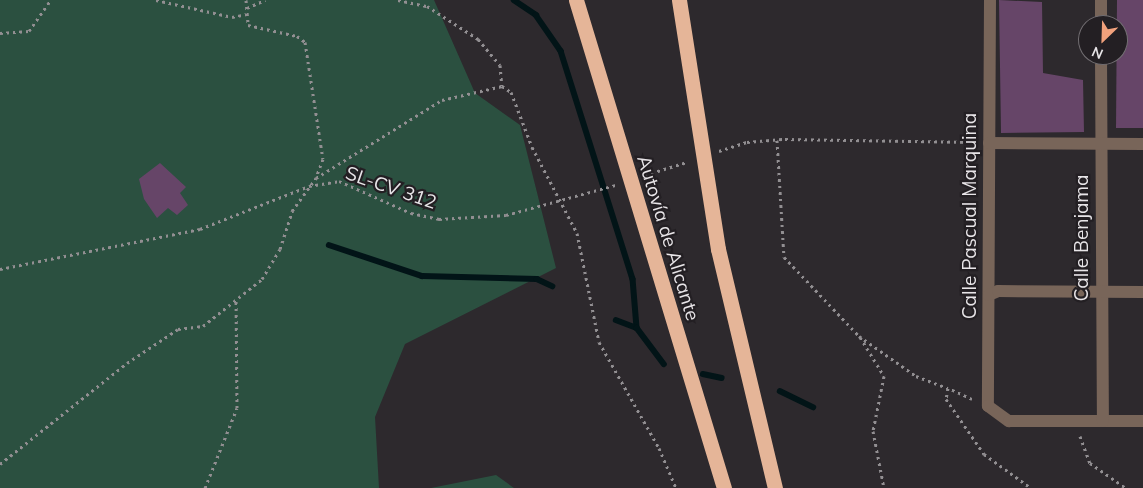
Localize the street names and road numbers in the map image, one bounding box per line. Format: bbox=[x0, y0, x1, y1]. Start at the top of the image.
street label: Calle Pascual Marquina bbox=[959, 113, 981, 319]
street label: Autovía de Alicante bbox=[632, 153, 704, 323]
street label: SL-CV 312 bbox=[343, 162, 439, 214]
street label: Calle Benjama bbox=[1071, 175, 1093, 301]

